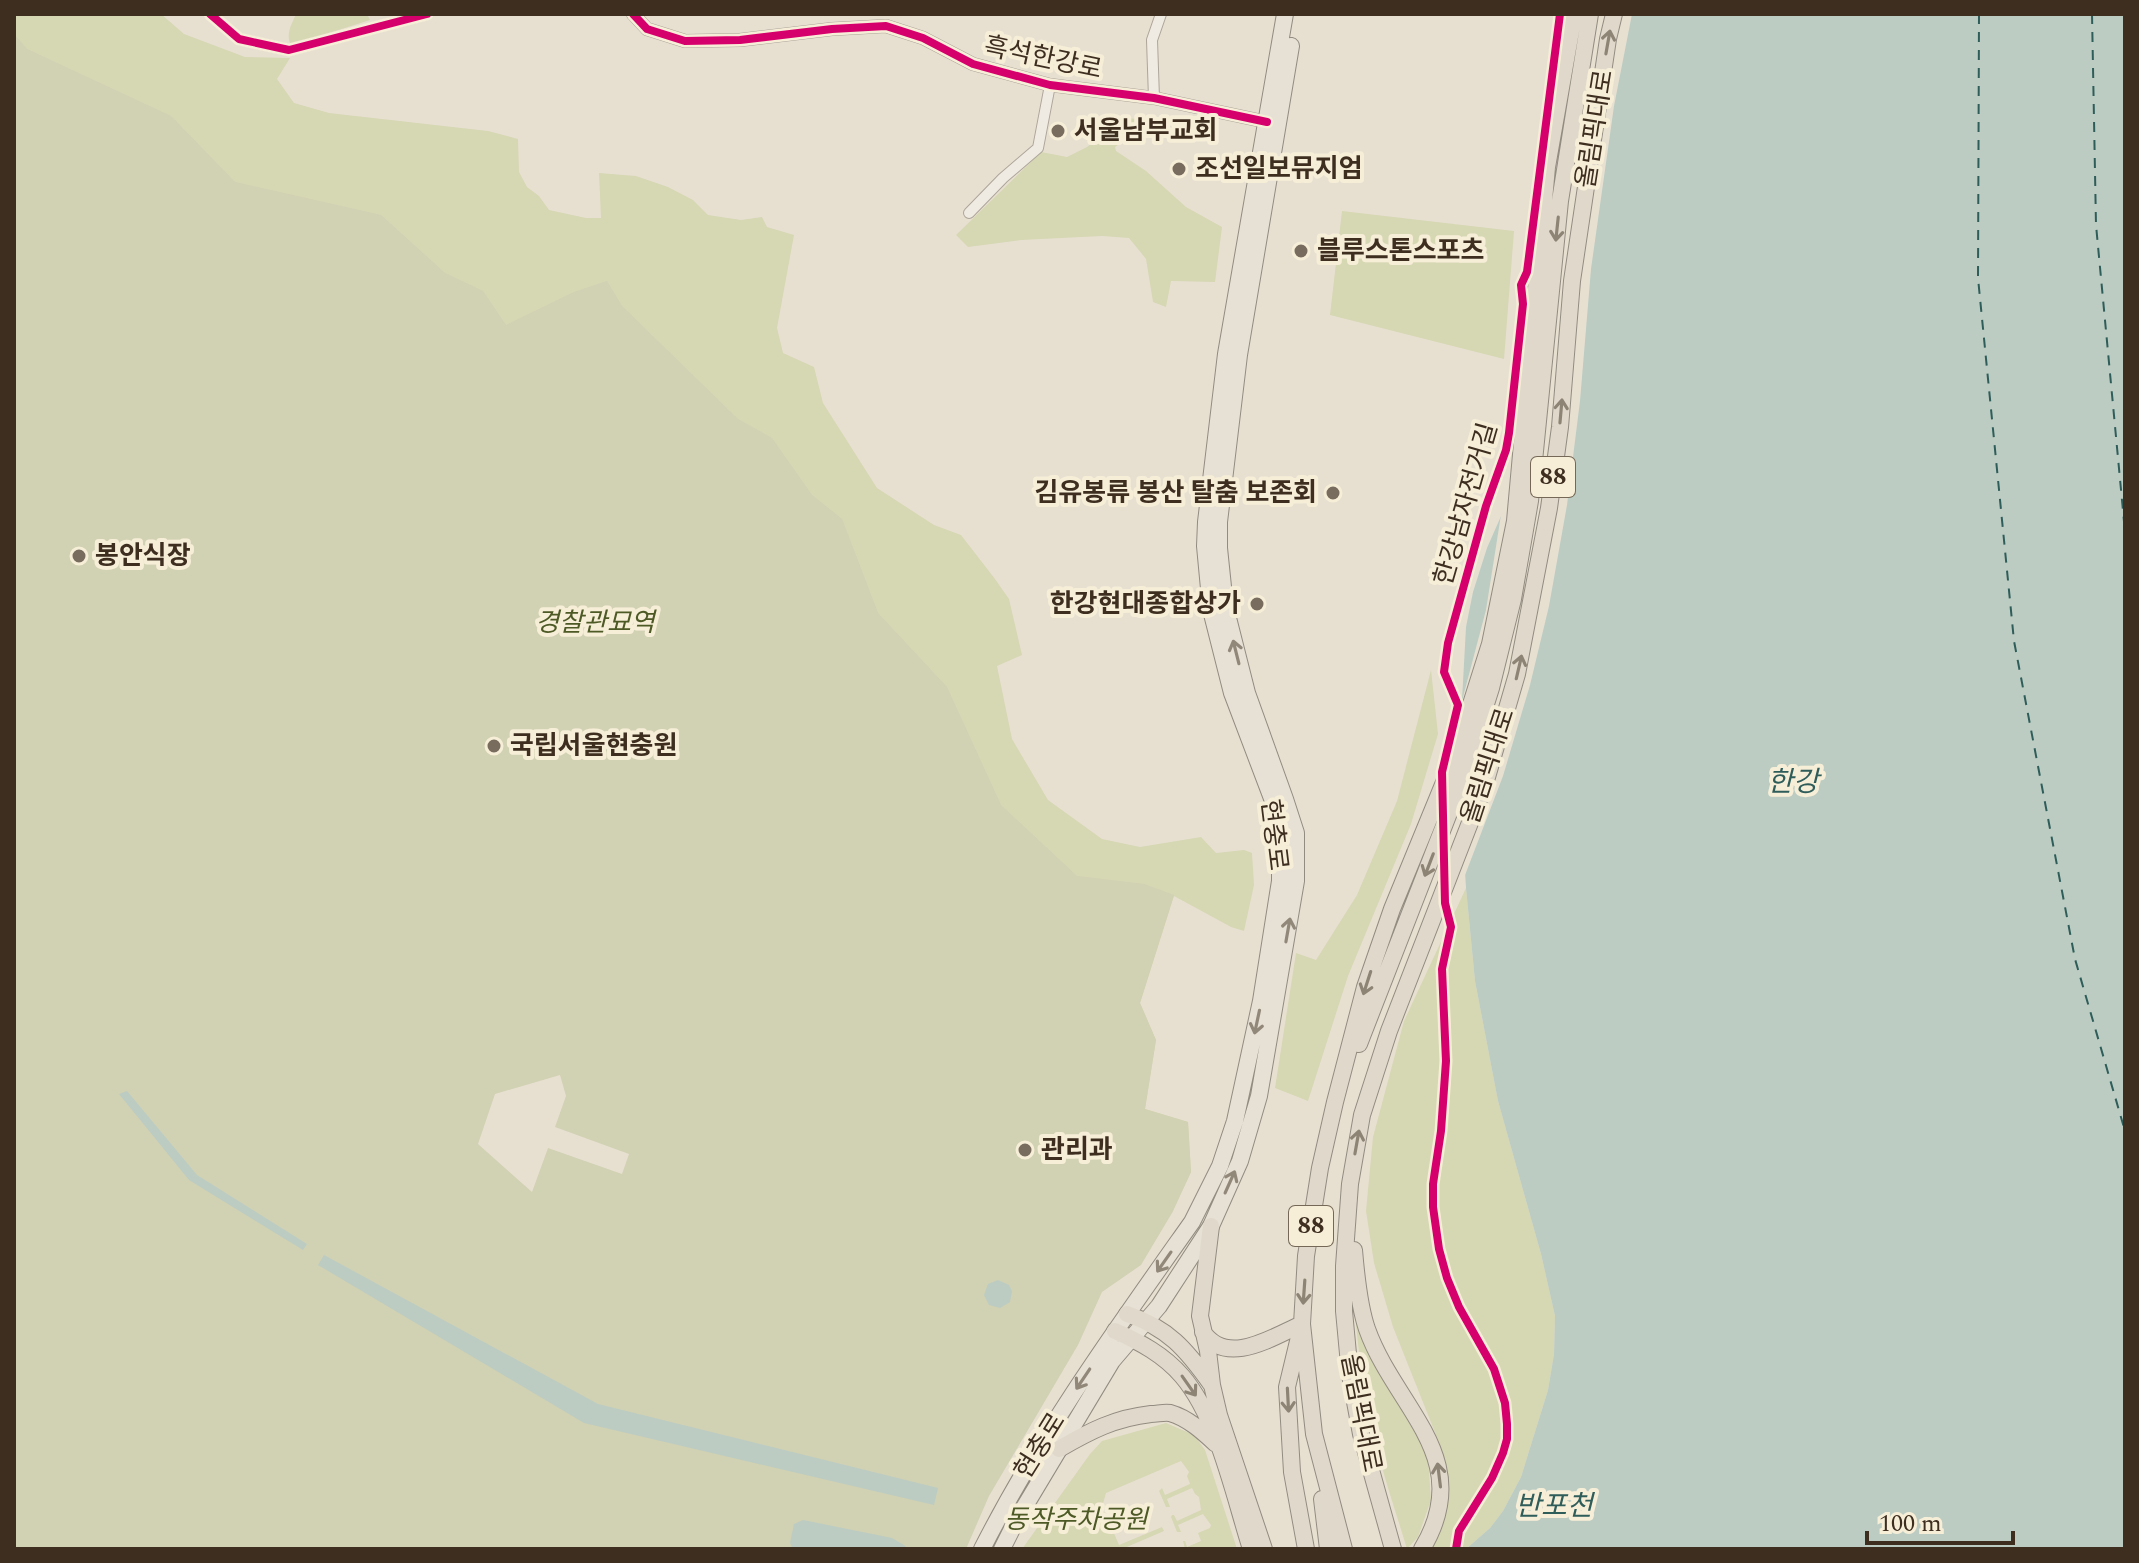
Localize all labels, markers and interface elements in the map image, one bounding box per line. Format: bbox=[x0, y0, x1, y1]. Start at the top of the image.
street label: 흑석한강로 bbox=[980, 26, 1106, 90]
one-way arrow bbox=[1602, 30, 1617, 55]
street label: 올림픽대로 bbox=[1566, 67, 1624, 191]
place label: 서울남부교회 bbox=[1074, 111, 1218, 151]
marker: 서울남부교회 bbox=[1049, 122, 1067, 140]
place label: 조선일보뮤지엄 bbox=[1195, 149, 1362, 189]
marker: 조선일보뮤지엄 bbox=[1170, 160, 1188, 178]
one-way arrow bbox=[1549, 215, 1564, 242]
place label: 블루스톤스포츠 bbox=[1317, 231, 1484, 271]
marker: 블루스톤스포츠 bbox=[1292, 242, 1310, 260]
one-way arrow bbox=[1554, 398, 1569, 425]
street label: 한강남자전거길 bbox=[1424, 418, 1508, 590]
road number: 88 bbox=[1531, 457, 1575, 497]
place label: 김유봉류 봉산 탈춤 보존회 bbox=[1034, 473, 1317, 513]
marker: 김유봉류 봉산 탈춤 보존회 bbox=[1324, 484, 1342, 502]
place label: 봉안식장 bbox=[95, 536, 191, 576]
marker: 봉안식장 bbox=[70, 547, 88, 565]
place label: 한강현대종합상가 bbox=[1050, 584, 1241, 624]
marker: 한강현대종합상가 bbox=[1248, 595, 1266, 613]
park label: 경찰관묘역 bbox=[535, 603, 658, 643]
one-way arrow bbox=[1228, 640, 1243, 666]
one-way arrow bbox=[1512, 655, 1527, 680]
street label: 올림픽대로 bbox=[1450, 703, 1526, 829]
place label: 국립서울현충원 bbox=[510, 726, 677, 766]
marker: 국립서울현충원 bbox=[485, 737, 503, 755]
water label: 한강 bbox=[1767, 761, 1822, 804]
street label: 현충로 bbox=[1250, 797, 1298, 873]
one-way arrow bbox=[1421, 852, 1435, 877]
one-way arrow bbox=[1281, 918, 1296, 943]
one-way arrow bbox=[1359, 969, 1374, 995]
one-way arrow bbox=[1249, 1009, 1264, 1034]
one-way arrow bbox=[1351, 1129, 1366, 1155]
place label: 관리과 bbox=[1041, 1130, 1113, 1170]
marker: 관리과 bbox=[1016, 1141, 1034, 1159]
one-way arrow bbox=[1223, 1171, 1238, 1195]
road number: 88 bbox=[1289, 1206, 1333, 1246]
one-way arrow bbox=[1156, 1250, 1172, 1272]
one-way arrow bbox=[1296, 1278, 1311, 1305]
street label: 올림픽대로 bbox=[1330, 1350, 1392, 1476]
one-way arrow bbox=[1075, 1367, 1091, 1389]
one-way arrow bbox=[1181, 1374, 1197, 1396]
one-way arrow bbox=[1280, 1386, 1295, 1413]
street label: 현충로 bbox=[1004, 1405, 1076, 1487]
one-way arrow bbox=[1431, 1462, 1446, 1489]
water label: 반포천 bbox=[1515, 1485, 1596, 1528]
scale bar bbox=[1867, 1495, 2013, 1545]
park label: 동작주차공원 bbox=[1004, 1500, 1150, 1540]
text: 100 m bbox=[1879, 1506, 1942, 1542]

